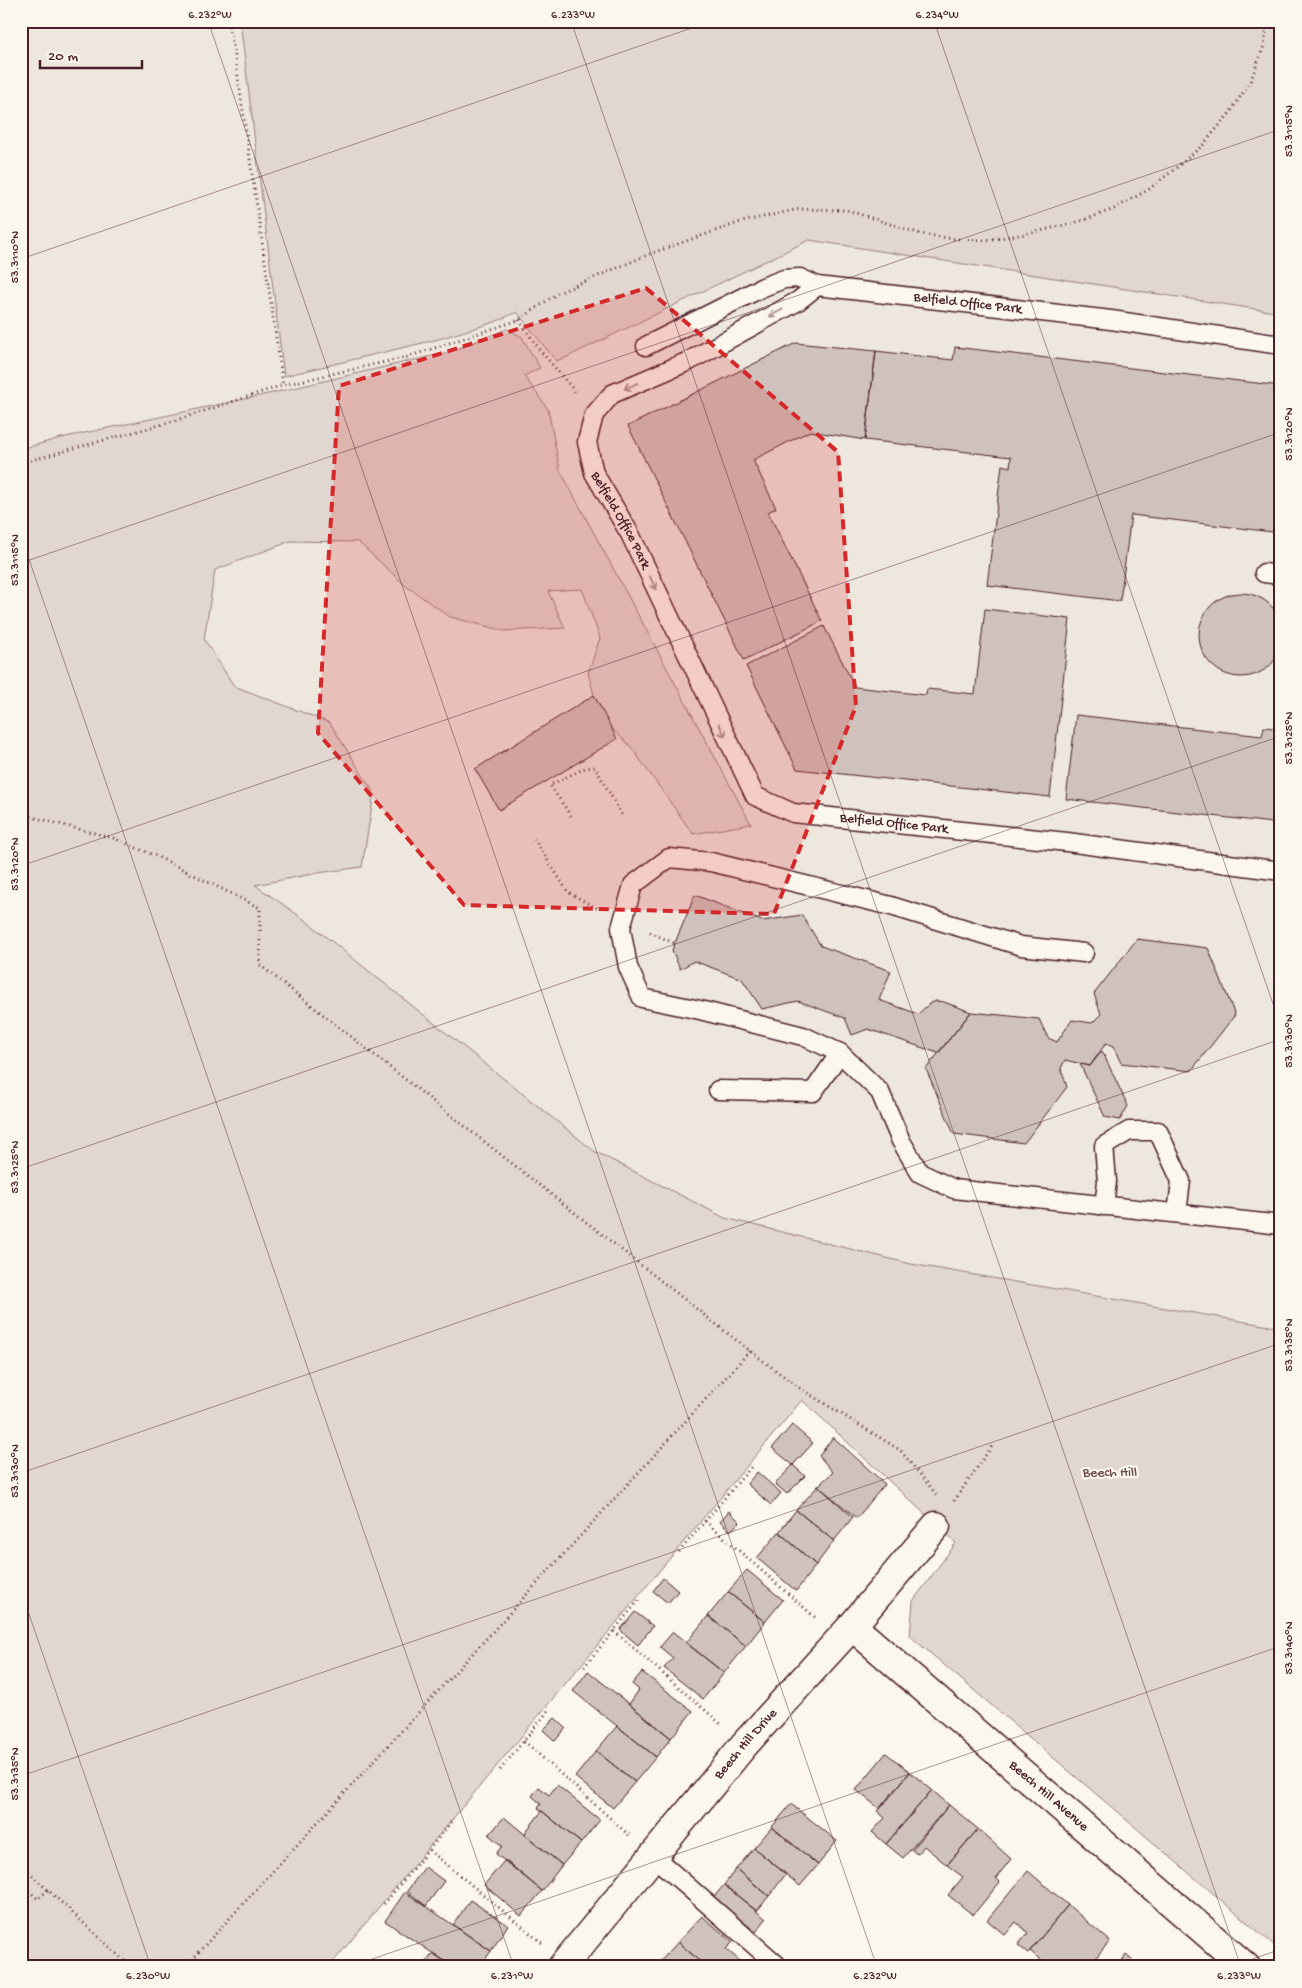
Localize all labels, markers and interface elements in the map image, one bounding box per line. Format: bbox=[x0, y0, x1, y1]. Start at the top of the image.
text: 6.232°W bbox=[188, 9, 232, 23]
text: 6.233°W bbox=[551, 9, 595, 23]
text: 6.234°W bbox=[915, 9, 959, 23]
scale bar bbox=[40, 38, 142, 70]
text: 20 m bbox=[48, 48, 78, 66]
text: 53.3115°N bbox=[1283, 105, 1297, 157]
text: 53.3110°N bbox=[9, 231, 23, 283]
street label: Belfield Office Park bbox=[912, 289, 1024, 318]
one-way arrow bbox=[769, 309, 784, 318]
one-way arrow bbox=[624, 382, 639, 391]
text: 53.3120°N bbox=[1283, 407, 1297, 461]
street label: Belfield Office Park bbox=[586, 468, 655, 573]
text: 53.3115°N bbox=[9, 534, 23, 586]
one-way arrow bbox=[649, 575, 658, 590]
text: 53.3125°N bbox=[1283, 711, 1297, 764]
one-way arrow bbox=[718, 722, 728, 737]
street label: Belfield Office Park bbox=[838, 809, 951, 838]
text: 53.3120°N bbox=[9, 837, 23, 891]
text: 53.3130°N bbox=[1283, 1014, 1297, 1068]
text: 53.3125°N bbox=[9, 1140, 23, 1193]
text: 53.3135°N bbox=[1283, 1318, 1297, 1372]
text: 53.3130°N bbox=[9, 1444, 23, 1498]
park label: Beech Hill bbox=[1082, 1465, 1137, 1482]
text: 53.3140°N bbox=[1283, 1621, 1297, 1675]
street label: Beech Hill Drive bbox=[710, 1705, 782, 1784]
text: 53.3135°N bbox=[9, 1747, 23, 1801]
street label: Beech Hill Avenue bbox=[1004, 1756, 1093, 1836]
text: 6.230°W bbox=[126, 1970, 170, 1984]
text: 6.231°W bbox=[491, 1970, 533, 1984]
text: 6.232°W bbox=[853, 1970, 897, 1984]
text: 6.233°W bbox=[1217, 1970, 1261, 1984]

